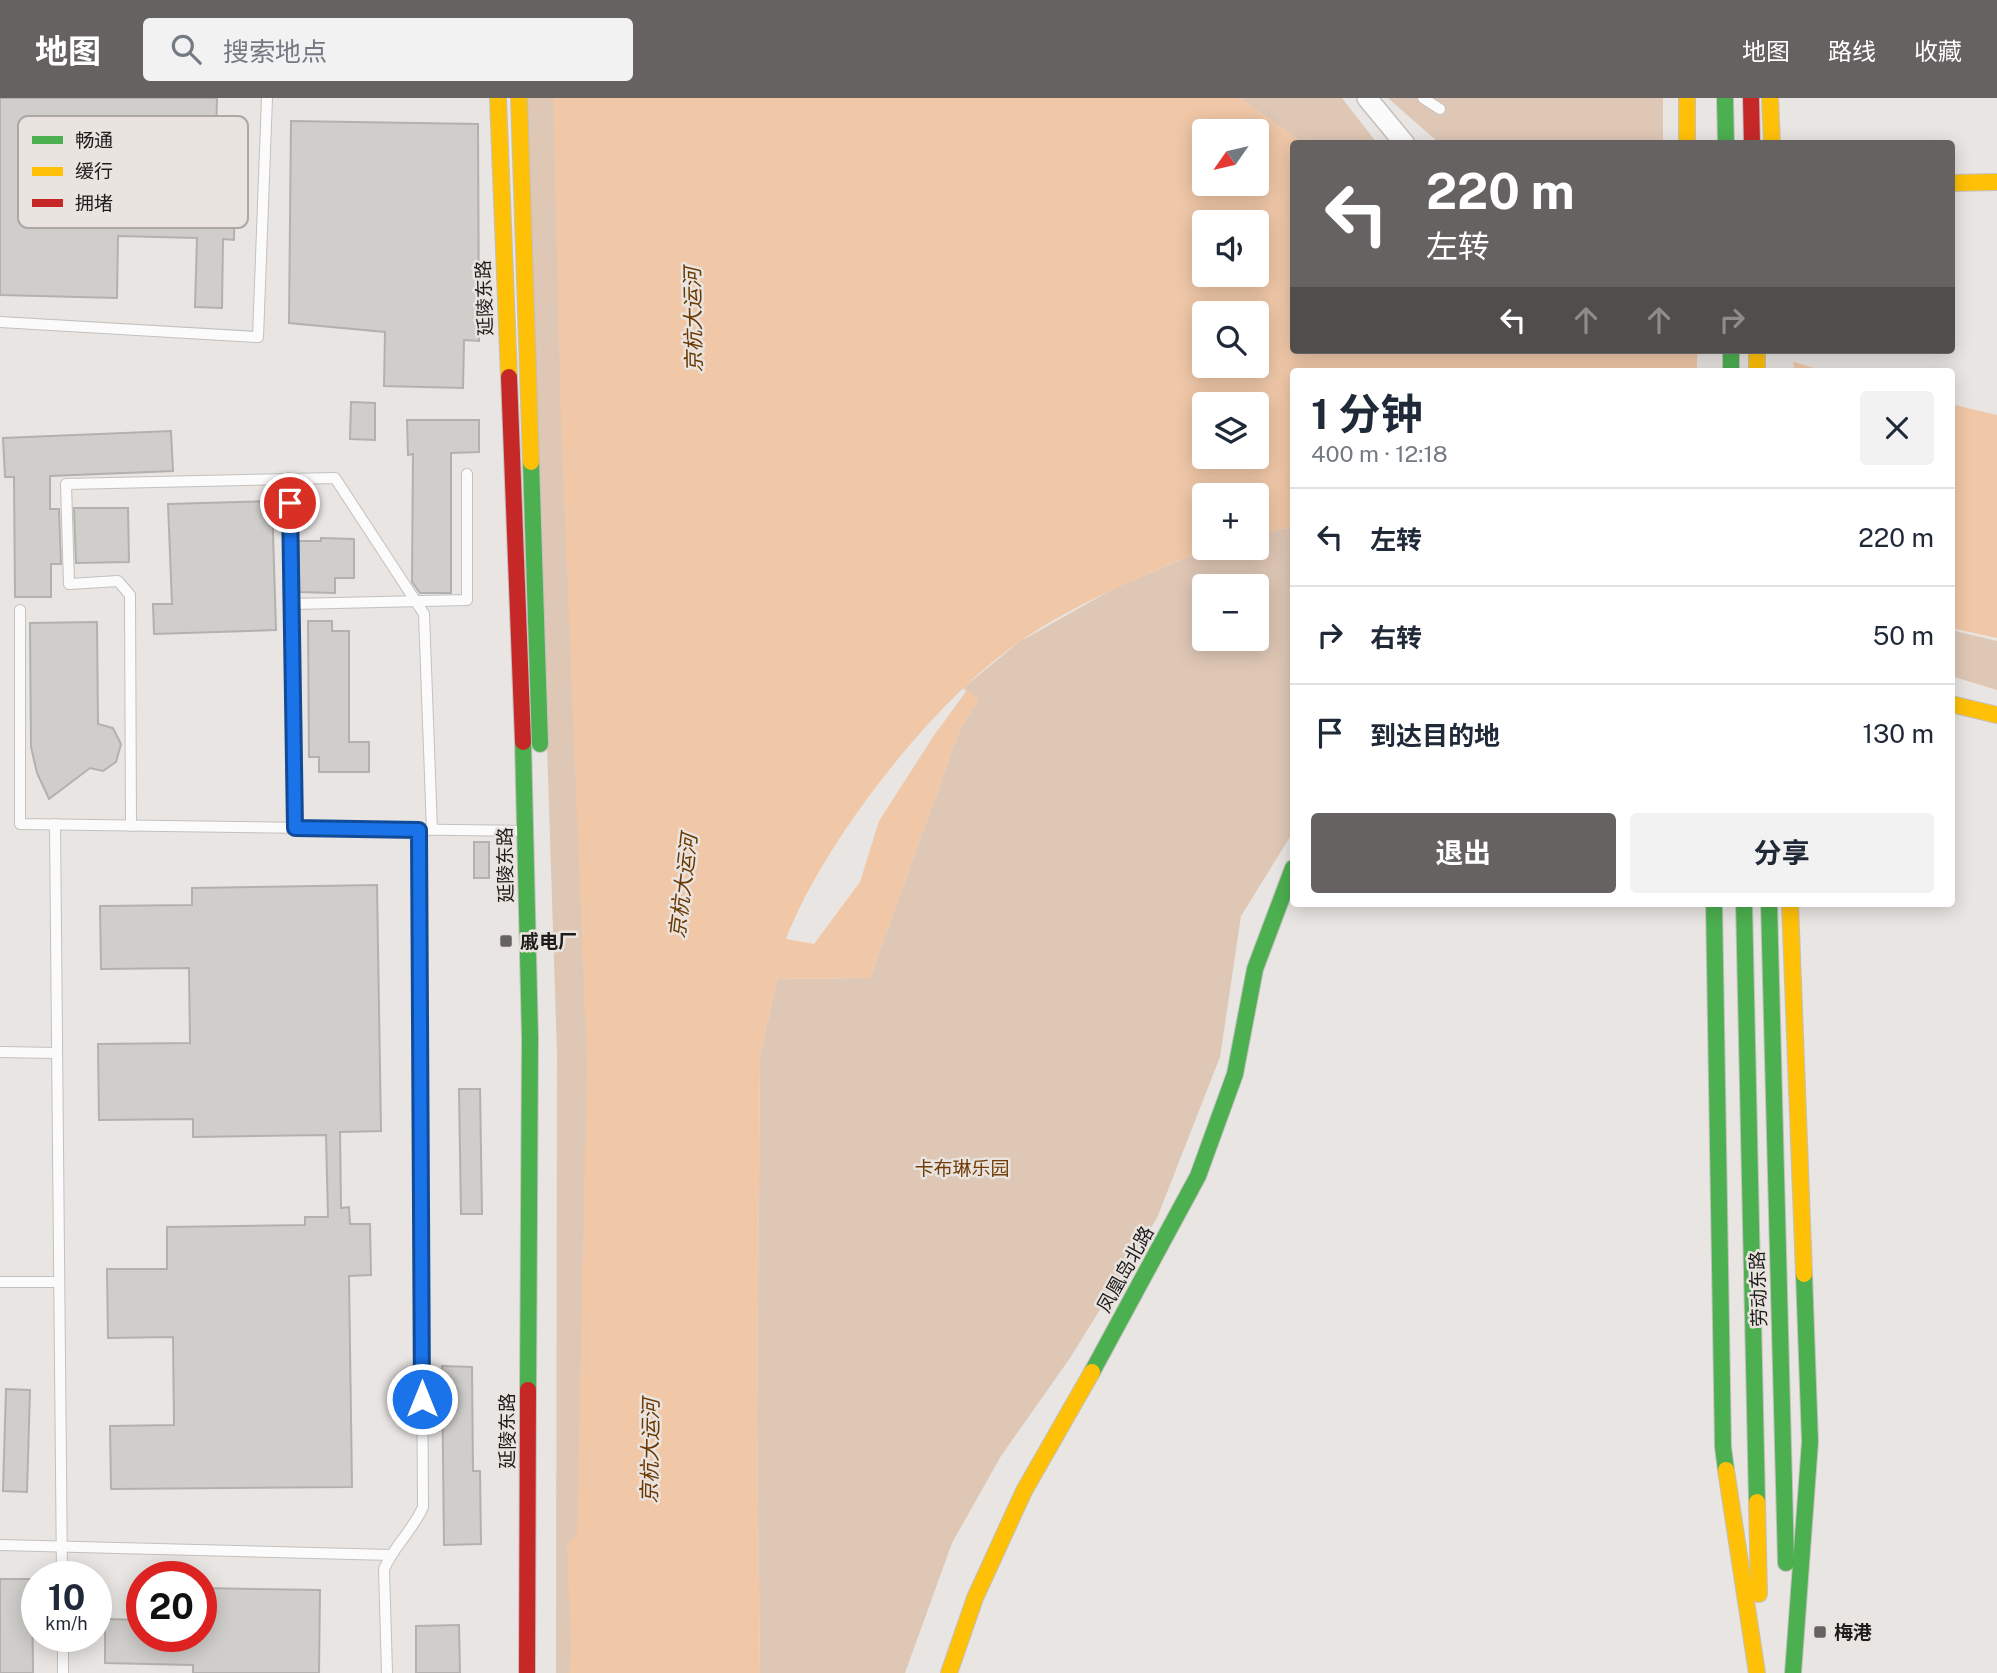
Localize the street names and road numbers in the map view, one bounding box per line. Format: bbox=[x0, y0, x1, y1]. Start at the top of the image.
street label: 延陵东路 bbox=[472, 260, 496, 336]
street label: 延陵东路 bbox=[493, 827, 517, 903]
street label: 凤凰岛北路 bbox=[1092, 1222, 1158, 1316]
street label: 劳动东路 bbox=[1746, 1251, 1770, 1327]
street label: 延陵东路 bbox=[496, 1393, 518, 1469]

